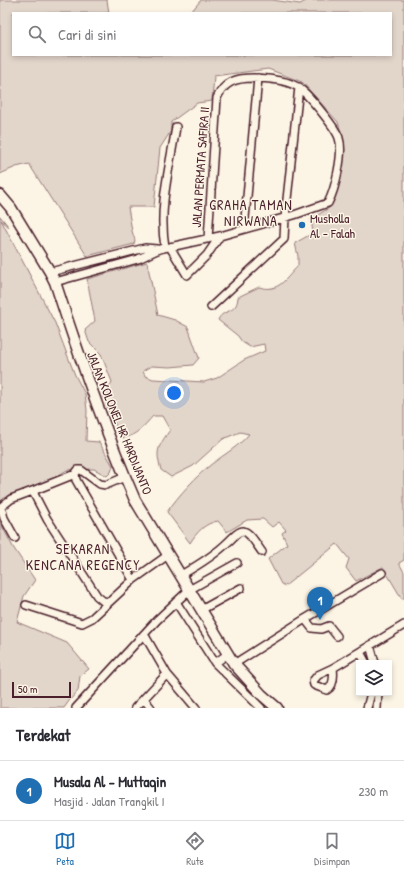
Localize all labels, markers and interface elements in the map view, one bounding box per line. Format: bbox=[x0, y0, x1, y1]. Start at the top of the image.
search box bbox=[12, 12, 392, 56]
icon: search bbox=[26, 23, 48, 45]
text: Cari di sini bbox=[58, 24, 117, 45]
street label: JALAN PERMATA SAFIRA II bbox=[187, 106, 213, 228]
district label: GRAHA TAMAN NIRWANA bbox=[209, 195, 293, 230]
place label: Musholla Al - Falah bbox=[310, 209, 356, 242]
marker: Musholla Al - Falah bbox=[297, 220, 307, 230]
street label: JALAN KOLONEL HR HARDIJANTO bbox=[83, 349, 157, 497]
your location bbox=[164, 383, 184, 403]
district label: SEKARAN KENCANA REGENCY bbox=[26, 539, 140, 574]
pin: 1 bbox=[307, 587, 333, 620]
map controls bbox=[356, 660, 392, 696]
button: layers bbox=[356, 660, 392, 696]
scale bar bbox=[12, 680, 71, 699]
text: 50 m bbox=[18, 682, 38, 696]
text: Terdekat bbox=[16, 723, 70, 746]
text: Musala Al - Muttaqin bbox=[54, 771, 166, 792]
text: 1 bbox=[27, 782, 31, 800]
text: 230 m bbox=[358, 782, 388, 800]
text: Masjid · Jalan Trangkil I bbox=[54, 792, 164, 810]
tab: Peta bbox=[54, 830, 76, 868]
tab: Rute bbox=[184, 830, 206, 868]
tab: Disimpan bbox=[314, 830, 350, 868]

